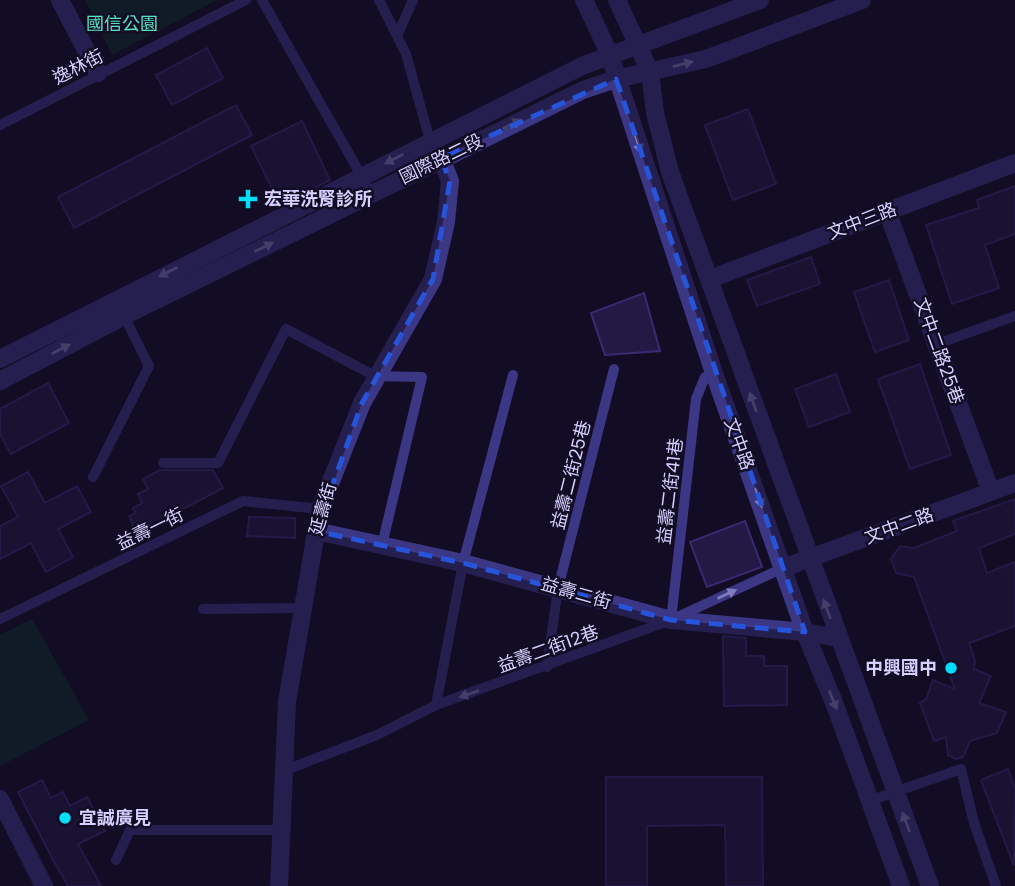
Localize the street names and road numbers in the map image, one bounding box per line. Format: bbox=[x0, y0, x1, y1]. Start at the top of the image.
street label: 逸林街 bbox=[48, 43, 108, 90]
street label: 國際路二段 bbox=[395, 128, 487, 190]
street label: 文中三路 bbox=[824, 196, 900, 245]
street label: 文中二路25巷 bbox=[909, 294, 970, 408]
street label: 文中路 bbox=[718, 414, 760, 473]
street label: 益壽二街25巷 bbox=[545, 418, 596, 532]
street label: 益壽二街41巷 bbox=[651, 436, 688, 546]
street label: 延壽街 bbox=[303, 479, 342, 538]
street label: 文中二路 bbox=[861, 501, 937, 550]
street label: 益壽一街 bbox=[112, 502, 188, 556]
street label: 益壽二街 bbox=[538, 571, 614, 614]
street label: 益壽二街12巷 bbox=[494, 619, 602, 678]

